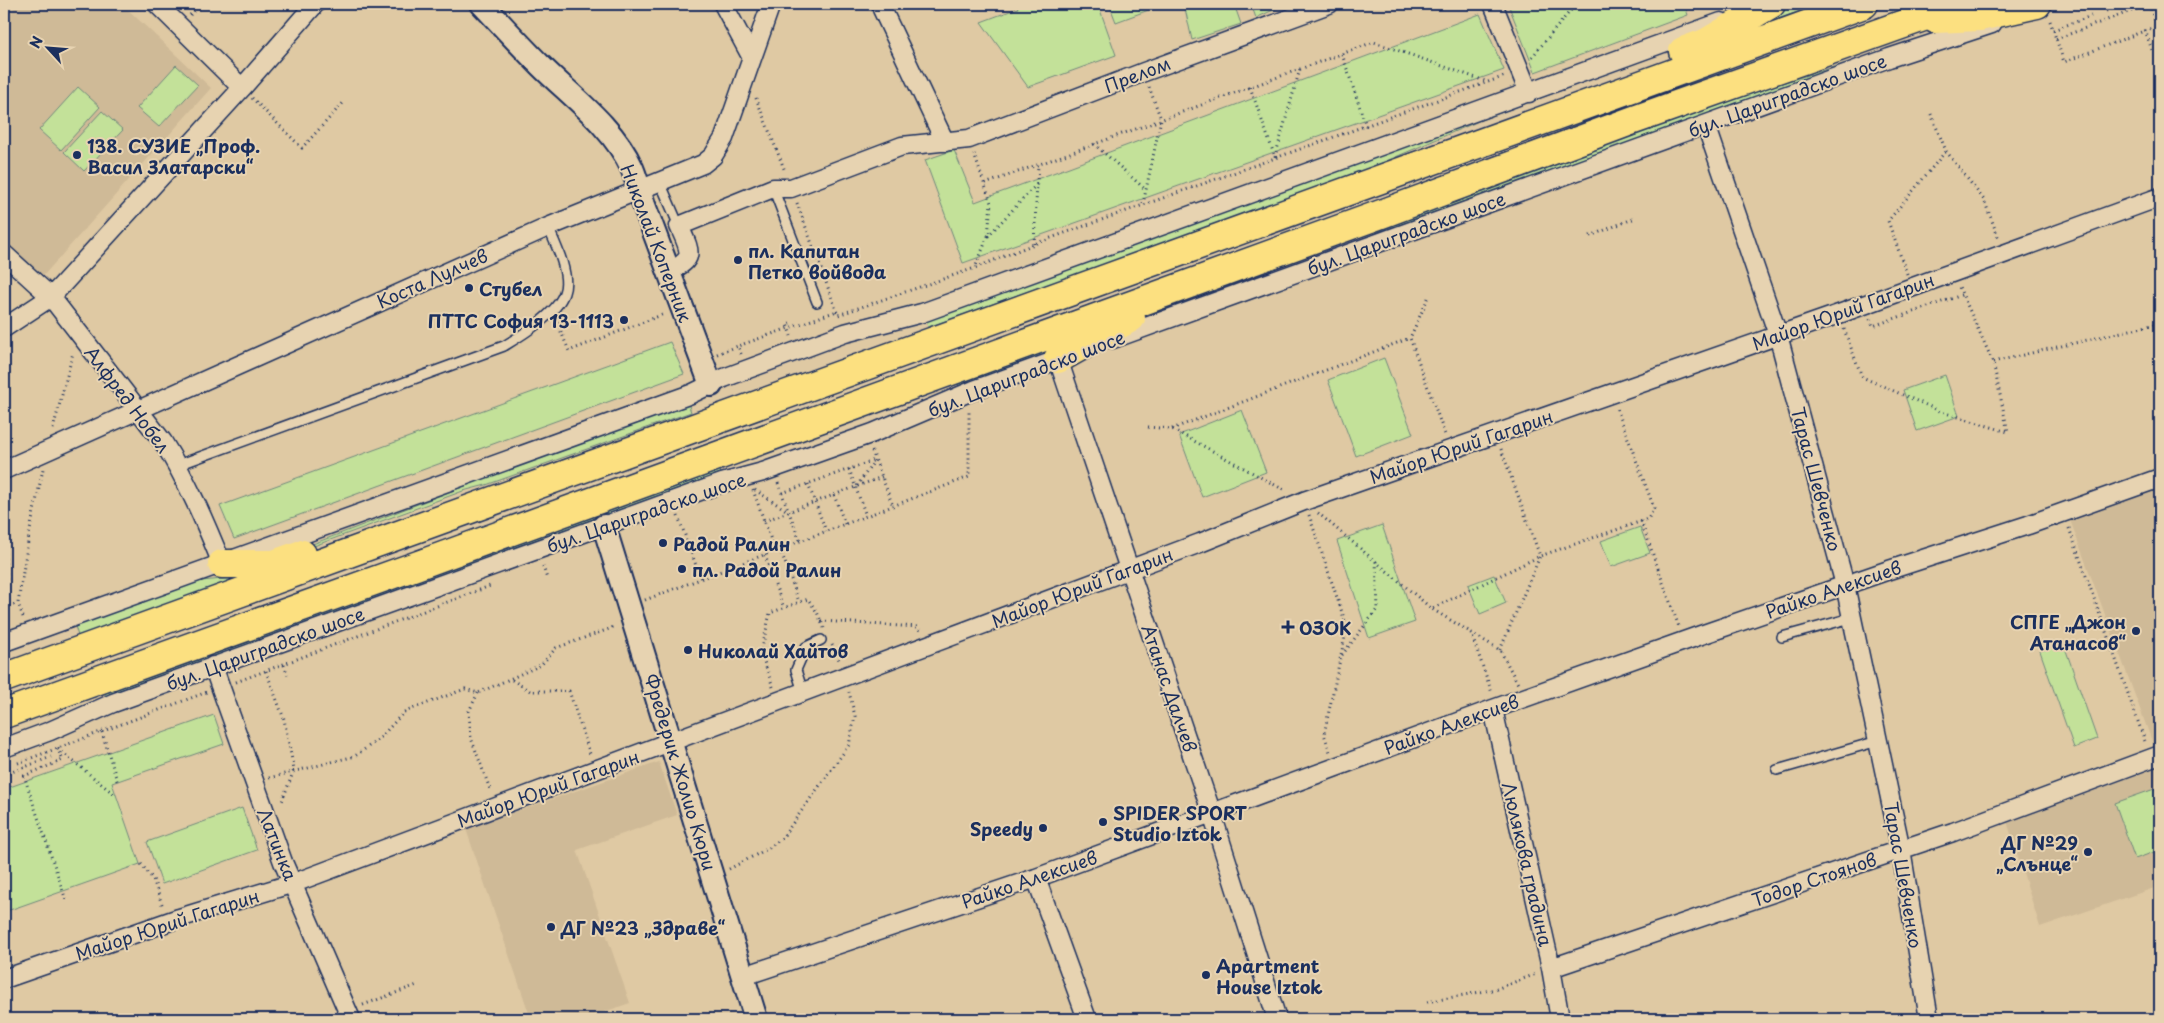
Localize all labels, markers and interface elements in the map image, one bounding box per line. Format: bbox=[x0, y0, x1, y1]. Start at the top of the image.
north arrow bbox=[22, 22, 72, 72]
text: N bbox=[24, 32, 48, 52]
street label: бул. Цариградско шосе bbox=[1684, 46, 1890, 143]
street label: Прелом bbox=[1100, 49, 1174, 99]
place label: 138. СУЗИЕ „Проф. Васил Златарски“ bbox=[87, 132, 260, 180]
marker: 138. СУЗИЕ „Проф. Васил Златарски“ bbox=[71, 149, 83, 161]
street label: Николай Коперник bbox=[614, 160, 700, 326]
street label: бул. Цариградско шосе bbox=[1303, 184, 1509, 281]
place label: пл. Капитан Петко войвода bbox=[748, 237, 886, 285]
street label: Коста Лулчев bbox=[372, 241, 492, 315]
marker: пл. Капитан Петко войвода bbox=[732, 254, 744, 266]
street label: Майор Юрий Гагарин bbox=[1748, 265, 1938, 357]
place label: Стубел bbox=[479, 275, 543, 302]
marker: Стубел bbox=[463, 282, 475, 294]
place label: ПТТС София 13-1113 bbox=[428, 307, 614, 334]
marker: ПТТС София 13-1113 bbox=[618, 314, 630, 326]
street label: бул. Цариградско шосе bbox=[923, 323, 1129, 423]
street label: Алфред Нобел bbox=[79, 340, 177, 458]
street label: Майор Юрий Гагарин bbox=[1366, 402, 1556, 490]
street label: Тарас Шевченко bbox=[1785, 404, 1849, 554]
street label: бул. Цариградско шосе bbox=[543, 465, 750, 559]
place label: Радой Ралин bbox=[673, 530, 790, 557]
marker: Радой Ралин bbox=[657, 537, 669, 549]
street label: Майор Юрий Гагарин bbox=[987, 540, 1177, 634]
street label: Райко Алексиев bbox=[1761, 553, 1905, 625]
place label: пл. Радой Ралин bbox=[692, 556, 841, 583]
marker: пл. Радой Ралин bbox=[676, 563, 688, 575]
street label: бул. Цариградско шосе bbox=[162, 599, 368, 696]
place label: СПГЕ „Джон Атанасов“ bbox=[2010, 608, 2127, 656]
place label: ОЗОК bbox=[1299, 614, 1351, 641]
street label: Атанас Далчев bbox=[1135, 620, 1205, 756]
marker: ОЗОК bbox=[1281, 620, 1295, 634]
marker: СПГЕ „Джон Атанасов“ bbox=[2130, 625, 2142, 637]
place label: Николай Хайтов bbox=[698, 637, 849, 664]
marker: Николай Хайтов bbox=[682, 644, 694, 656]
street label: Фредерик Жолио Кюри bbox=[638, 670, 724, 874]
street label: Райко Алексиев bbox=[1379, 687, 1523, 761]
street label: Майор Юрий Гагарин bbox=[453, 742, 643, 834]
street label: Люлякова градина bbox=[1496, 779, 1560, 949]
place label: SPIDER SPORT Studio Iztok bbox=[1113, 799, 1248, 847]
street label: Тарас Шевченко bbox=[1878, 800, 1930, 950]
street label: Латинка bbox=[251, 804, 305, 885]
place label: Speedy bbox=[970, 815, 1033, 842]
marker: SPIDER SPORT Studio Iztok bbox=[1097, 816, 1109, 828]
marker: Speedy bbox=[1037, 822, 1049, 834]
place label: ДГ №29 „Слънце“ bbox=[1996, 829, 2079, 877]
street label: Райко Алексиев bbox=[957, 843, 1101, 915]
street label: Тодор Стоянов bbox=[1748, 845, 1880, 913]
marker: ДГ №29 „Слънце“ bbox=[2082, 846, 2094, 858]
street label: Майор Юрий Гагарин bbox=[71, 881, 263, 967]
place label: ДГ №23 „Здраве“ bbox=[560, 914, 726, 941]
marker: ДГ №23 „Здраве“ bbox=[545, 921, 557, 933]
place label: Apartment House Iztok bbox=[1216, 952, 1323, 1000]
marker: Apartment House Iztok bbox=[1200, 969, 1212, 981]

